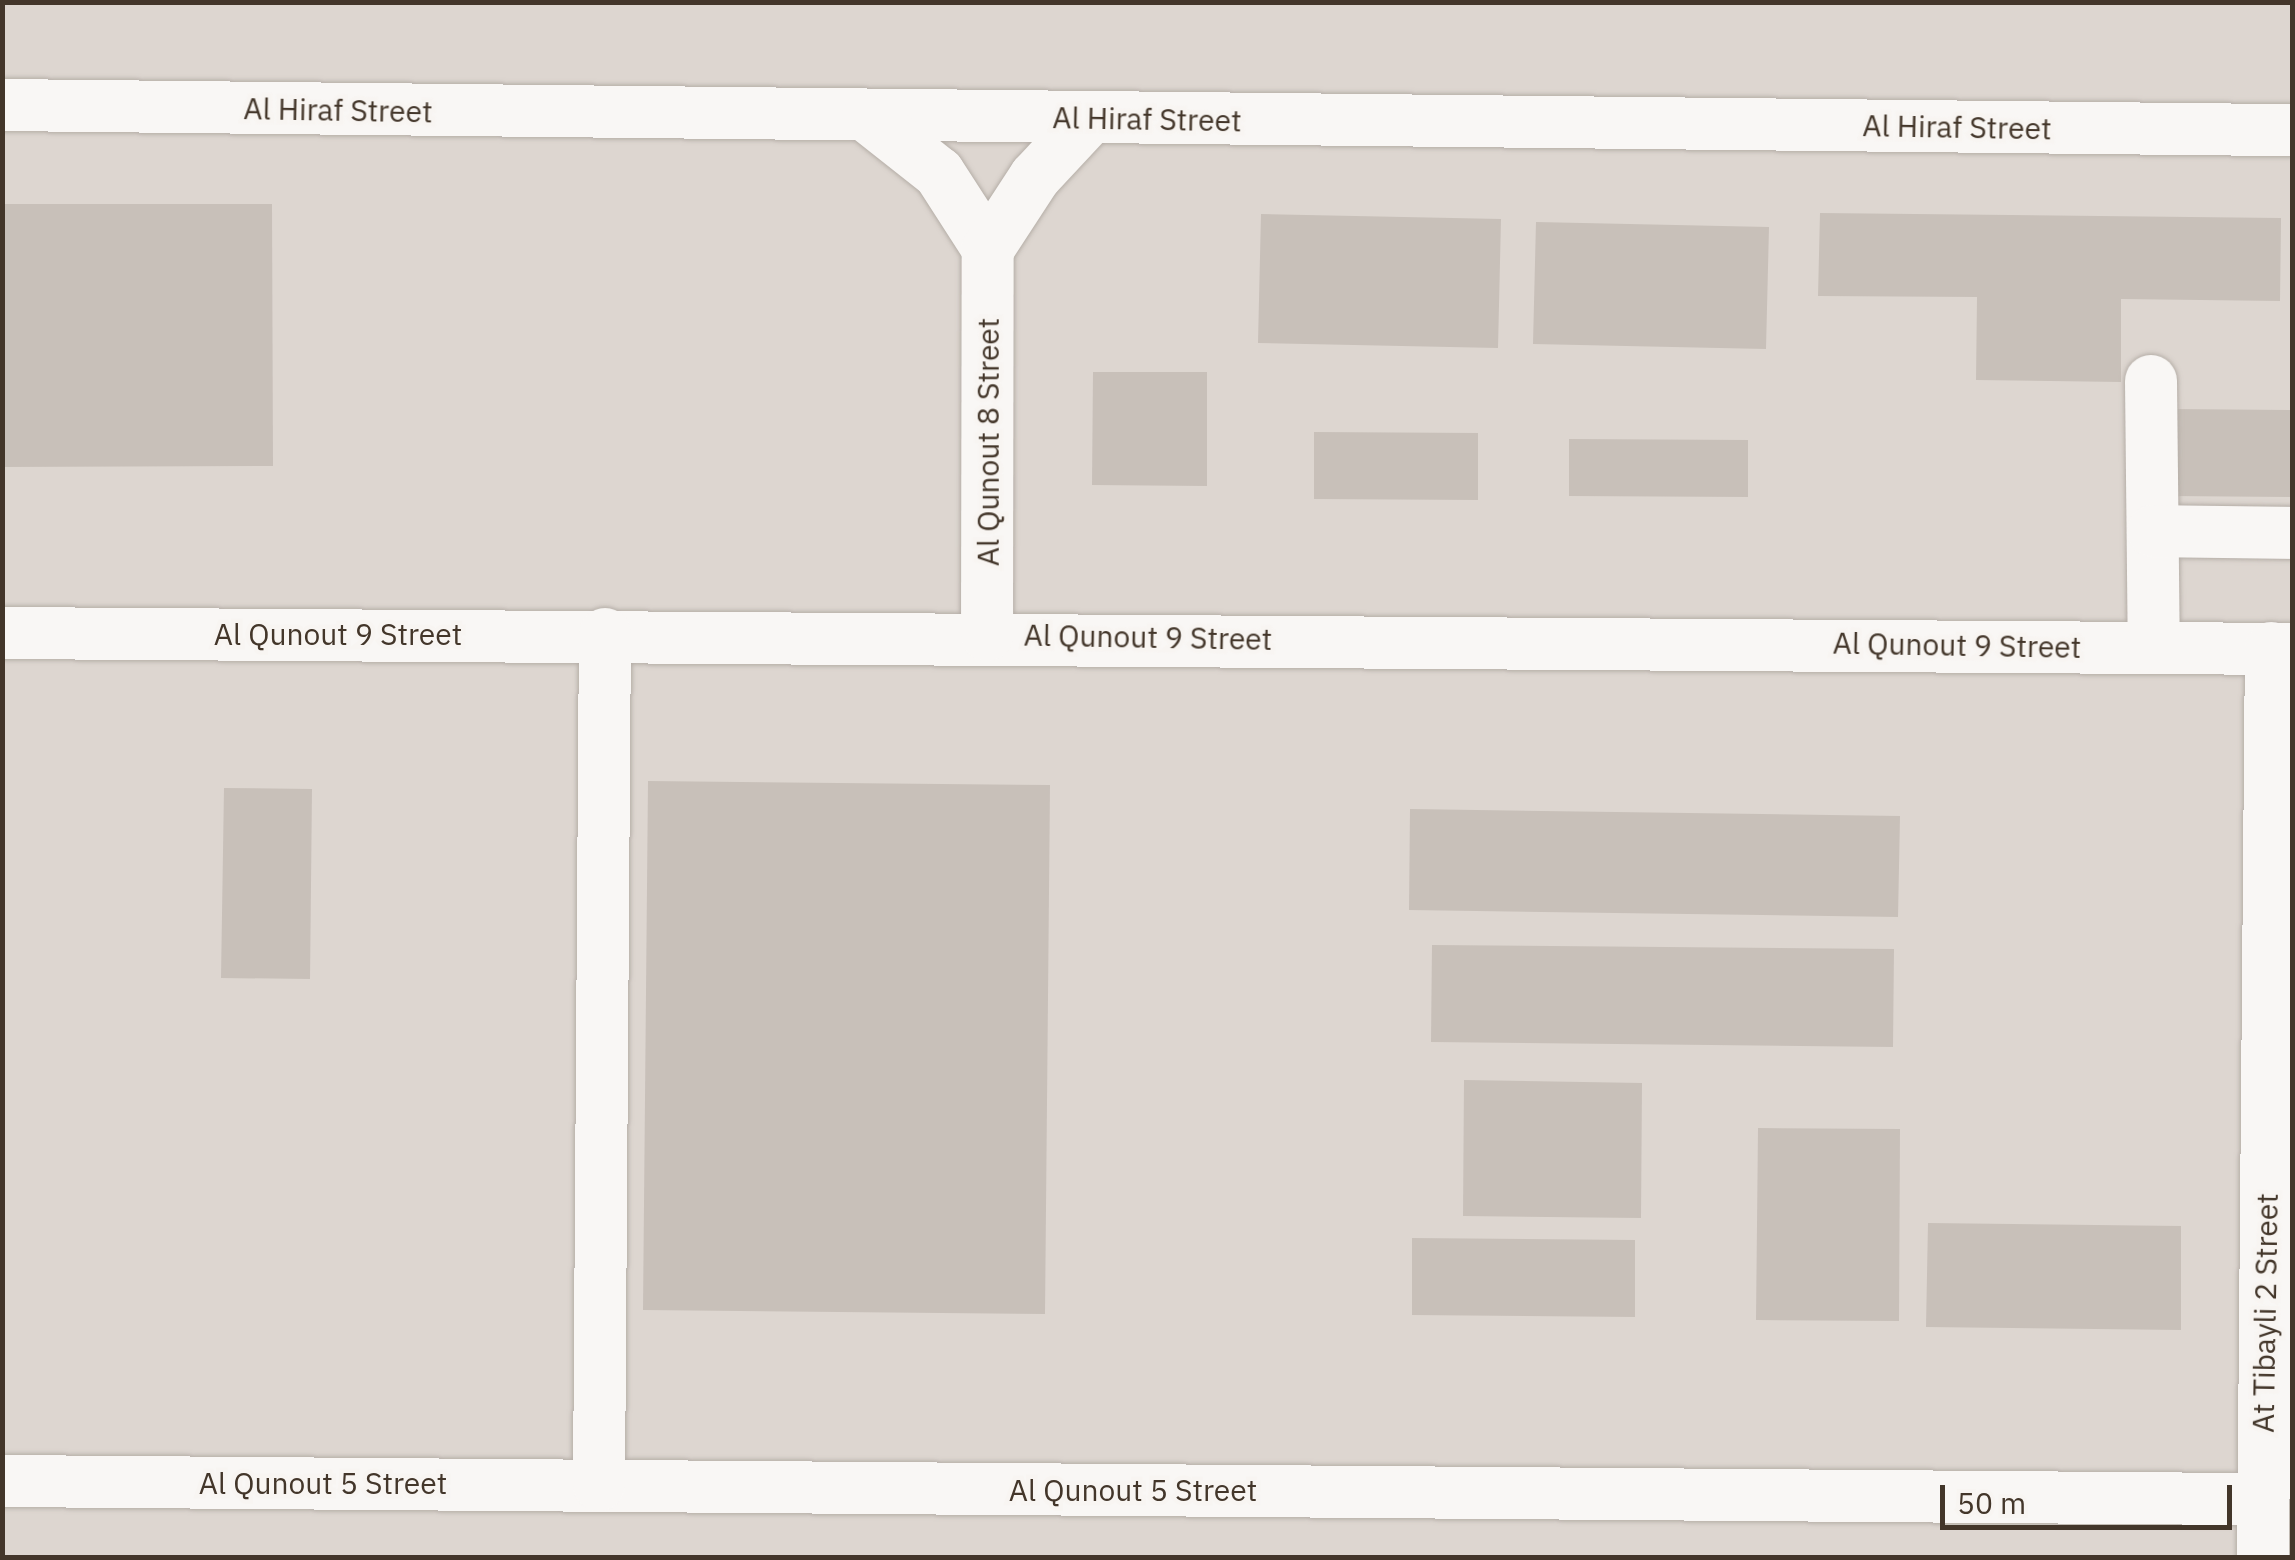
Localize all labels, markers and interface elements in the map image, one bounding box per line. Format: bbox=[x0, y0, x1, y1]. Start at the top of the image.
street label: Al Hiraf Street bbox=[243, 90, 433, 130]
street label: Al Hiraf Street bbox=[1052, 99, 1242, 139]
street label: Al Hiraf Street bbox=[1862, 107, 2052, 147]
street label: Al Qunout 8 Street bbox=[970, 318, 1006, 566]
street label: Al Qunout 9 Street bbox=[214, 616, 462, 652]
street label: Al Qunout 9 Street bbox=[1023, 617, 1273, 657]
street label: Al Qunout 9 Street bbox=[1832, 625, 2082, 665]
street label: At Tibayli 2 Street bbox=[2245, 1193, 2285, 1433]
street label: Al Qunout 5 Street bbox=[199, 1465, 447, 1501]
scale bar bbox=[1945, 1465, 2238, 1527]
street label: Al Qunout 5 Street bbox=[1009, 1472, 1257, 1508]
text: 50 m bbox=[1957, 1483, 2026, 1522]

